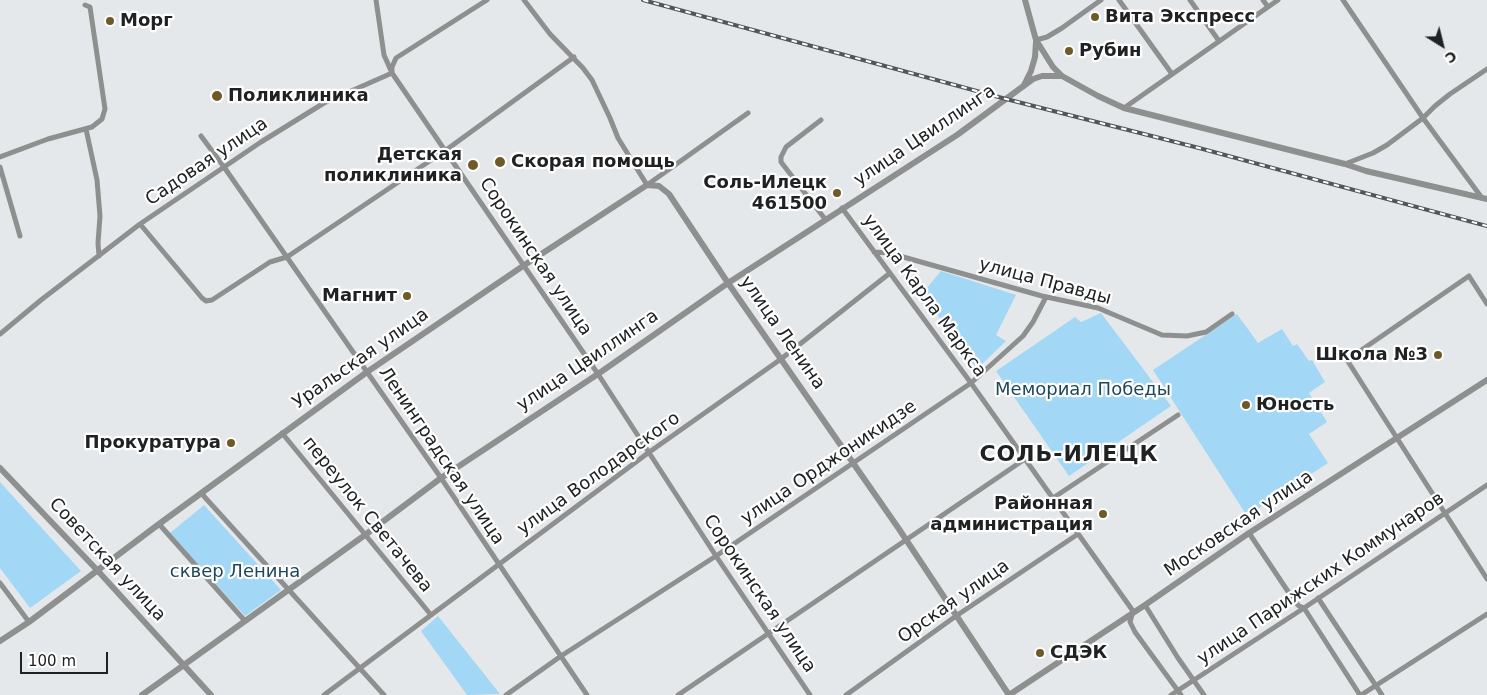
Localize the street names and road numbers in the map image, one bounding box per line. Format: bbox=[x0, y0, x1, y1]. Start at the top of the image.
street label: улица Цвиллинга bbox=[850, 81, 1000, 191]
street label: Садовая улица bbox=[142, 113, 272, 211]
street label: Сорокинская улица bbox=[474, 174, 596, 340]
street label: улица Карла Маркса bbox=[858, 210, 990, 382]
street label: улица Правды bbox=[976, 254, 1114, 310]
street label: улица Ленина bbox=[735, 272, 829, 394]
street label: Уральская улица bbox=[289, 304, 433, 414]
street label: улица Цвиллинга bbox=[513, 306, 663, 416]
street label: Ленинградская улица bbox=[373, 363, 509, 549]
street label: улица Орджоникидзе bbox=[737, 396, 921, 530]
street label: улица Володарского bbox=[513, 408, 685, 540]
street label: переулок Светачева bbox=[297, 433, 437, 597]
street label: Московская улица bbox=[1161, 466, 1317, 582]
street label: улица Парижских Коммунаров bbox=[1193, 488, 1449, 670]
street label: Советская улица bbox=[44, 494, 170, 626]
street label: Сорокинская улица bbox=[698, 511, 820, 677]
street label: Орская улица bbox=[894, 556, 1014, 648]

